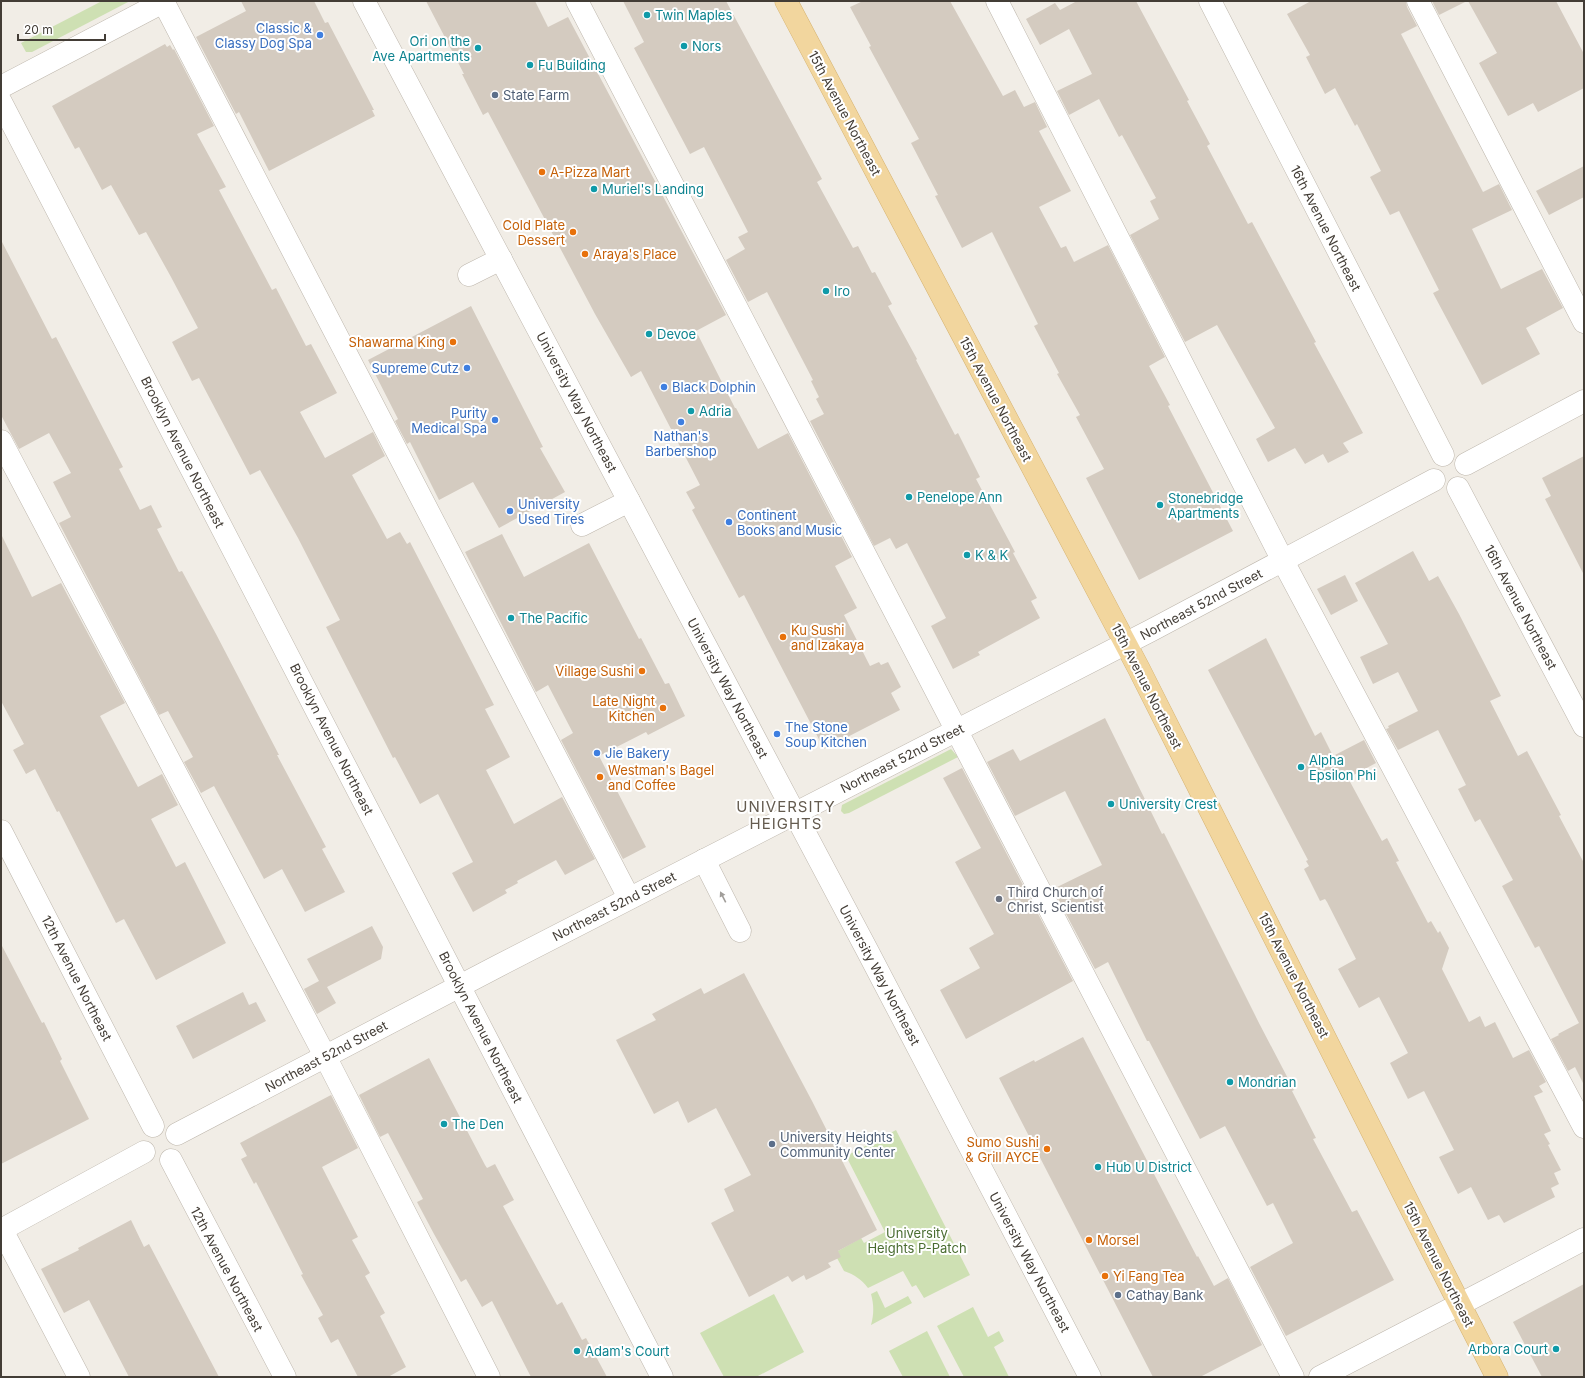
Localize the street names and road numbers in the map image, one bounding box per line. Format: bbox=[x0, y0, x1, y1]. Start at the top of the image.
street label: 15th Avenue Northeast bbox=[805, 48, 885, 178]
street label: 16th Avenue Northeast bbox=[1287, 162, 1365, 294]
street label: University Way Northeast bbox=[533, 329, 621, 475]
street label: 15th Avenue Northeast bbox=[956, 334, 1036, 464]
street label: Brooklyn Avenue Northeast bbox=[138, 374, 228, 530]
street label: 16th Avenue Northeast bbox=[1481, 542, 1561, 672]
street label: Northeast 52nd Street bbox=[1137, 565, 1265, 643]
street label: University Way Northeast bbox=[684, 615, 772, 761]
street label: 15th Avenue Northeast bbox=[1108, 621, 1186, 751]
street label: Brooklyn Avenue Northeast bbox=[287, 661, 377, 817]
street label: Northeast 52nd Street bbox=[838, 720, 966, 796]
street label: Northeast 52nd Street bbox=[550, 868, 678, 944]
street label: University Way Northeast bbox=[836, 902, 924, 1048]
street label: 15th Avenue Northeast bbox=[1255, 910, 1333, 1040]
street label: 12th Avenue Northeast bbox=[38, 912, 116, 1044]
street label: Brooklyn Avenue Northeast bbox=[436, 949, 526, 1105]
street label: Northeast 52nd Street bbox=[262, 1017, 390, 1095]
street label: University Way Northeast bbox=[986, 1189, 1074, 1335]
street label: 15th Avenue Northeast bbox=[1400, 1199, 1478, 1329]
street label: 12th Avenue Northeast bbox=[187, 1204, 267, 1334]

